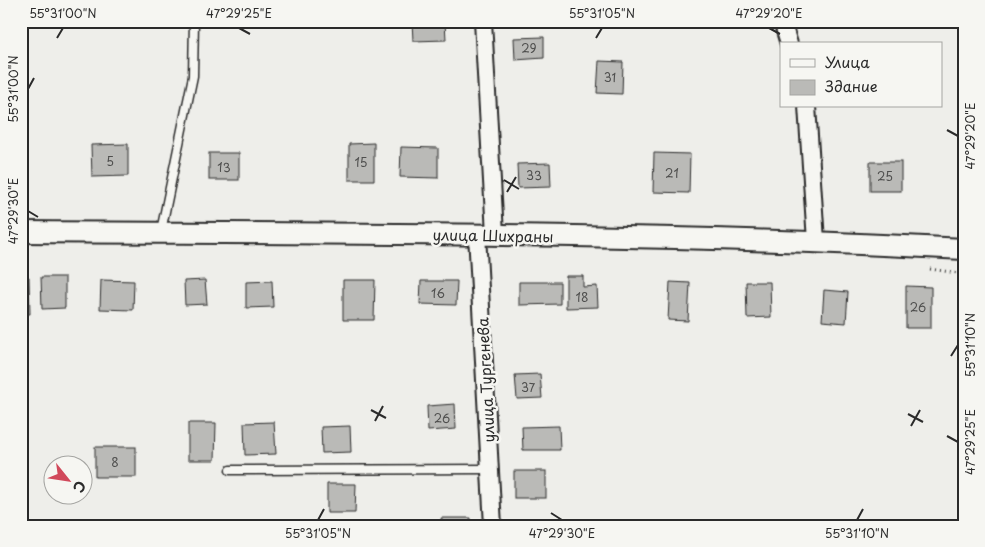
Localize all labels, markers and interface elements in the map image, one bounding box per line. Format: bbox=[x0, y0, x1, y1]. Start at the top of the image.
text: 55°31'00"N bbox=[29, 4, 97, 22]
text: 47°29'25"E bbox=[206, 4, 272, 22]
text: 55°31'05"N bbox=[569, 4, 635, 22]
text: 47°29'20"E bbox=[735, 4, 803, 22]
house number: 29 bbox=[521, 39, 537, 57]
legend bbox=[780, 42, 942, 108]
text: Улица bbox=[825, 50, 870, 73]
text: 55°31'00"N bbox=[4, 55, 22, 123]
house number: 31 bbox=[604, 68, 616, 86]
text: Здание bbox=[825, 74, 878, 97]
text: 47°29'20"E bbox=[961, 102, 979, 170]
house number: 5 bbox=[106, 152, 114, 170]
house number: 15 bbox=[354, 153, 368, 171]
house number: 13 bbox=[217, 158, 231, 176]
house number: 21 bbox=[665, 164, 679, 182]
house number: 33 bbox=[526, 166, 542, 184]
house number: 25 bbox=[877, 167, 893, 185]
text: 47°29'30"E bbox=[4, 178, 22, 244]
street label: улица Шихраны bbox=[432, 222, 554, 248]
house number: 16 bbox=[431, 284, 445, 302]
house number: 18 bbox=[576, 288, 588, 306]
house number: 26 bbox=[910, 298, 926, 316]
text: 55°31'10"N bbox=[961, 313, 979, 377]
street label: улица Тургенева bbox=[470, 316, 500, 443]
house number: 37 bbox=[521, 378, 536, 396]
house number: 26 bbox=[434, 409, 450, 427]
text: 47°29'25"E bbox=[961, 409, 979, 475]
house number: 8 bbox=[111, 453, 119, 471]
north arrow bbox=[42, 454, 92, 504]
text: С bbox=[68, 477, 91, 497]
text: 55°31'05"N bbox=[285, 524, 351, 542]
text: 47°29'30"E bbox=[529, 524, 595, 542]
text: 55°31'10"N bbox=[825, 524, 889, 542]

